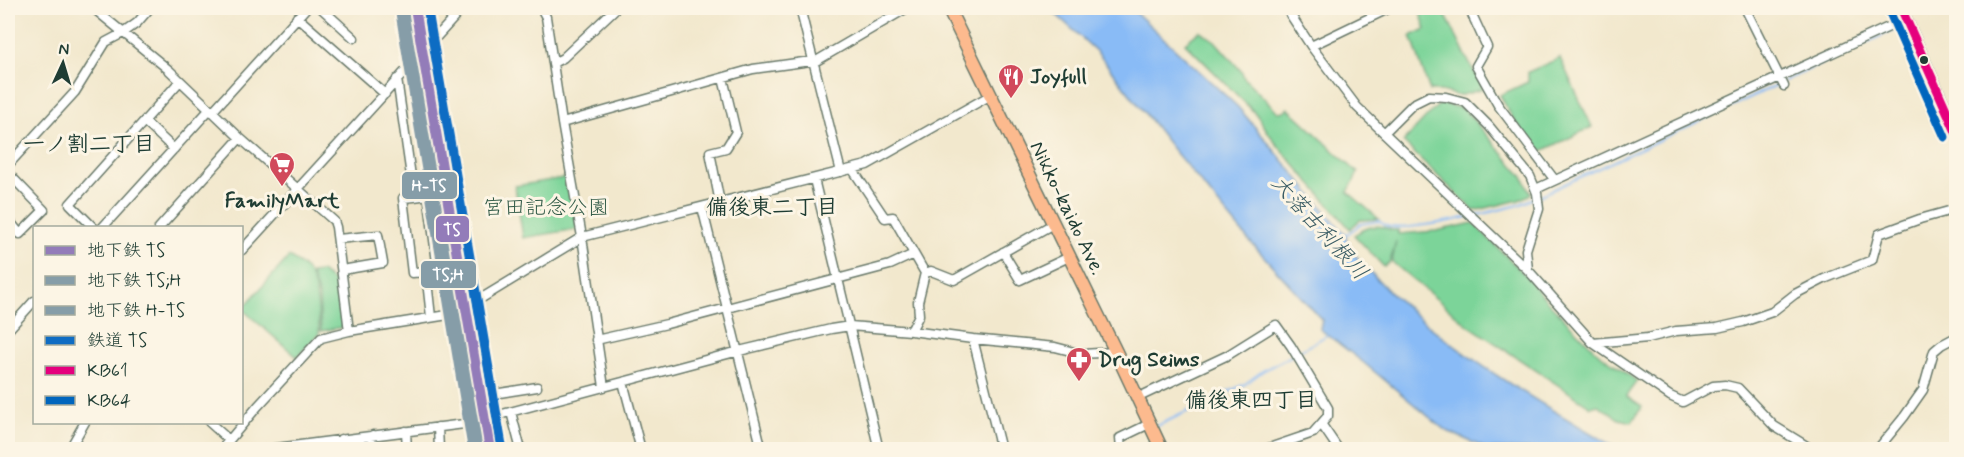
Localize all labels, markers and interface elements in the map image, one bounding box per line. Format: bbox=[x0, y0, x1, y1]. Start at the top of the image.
north arrow bbox=[33, 33, 93, 93]
text: N bbox=[58, 39, 70, 60]
unlabelled marker bbox=[1918, 54, 1930, 66]
restaurant icon: Joyfull bbox=[996, 62, 1026, 100]
place label: Joyfull bbox=[1030, 63, 1087, 91]
district label: 一ノ割二丁目 bbox=[23, 131, 155, 159]
street label: Nikko-kaido Ave. bbox=[1022, 136, 1112, 280]
supermarket icon: FamilyMart bbox=[267, 150, 297, 188]
water label: 大落古利根川 bbox=[1264, 170, 1374, 286]
line badge: H-TS bbox=[401, 171, 458, 200]
text: H-TS bbox=[411, 176, 447, 197]
place label: FamilyMart bbox=[225, 187, 340, 215]
park label: 宮田記念公園 bbox=[483, 194, 609, 222]
district label: 備後東二丁目 bbox=[706, 194, 838, 222]
line badge: TS bbox=[435, 215, 470, 243]
text: TS bbox=[443, 220, 462, 241]
legend bbox=[33, 226, 243, 424]
text: 地下鉄 TS bbox=[87, 239, 165, 263]
line badge: TS;H bbox=[420, 260, 477, 289]
text: TS;H bbox=[432, 265, 464, 286]
text: 地下鉄 TS;H bbox=[87, 269, 181, 293]
text: 地下鉄 H-TS bbox=[87, 299, 185, 323]
text: 鉄道 TS bbox=[87, 329, 147, 353]
pharmacy icon: Drug Seims bbox=[1064, 345, 1094, 383]
place label: Drug Seims bbox=[1098, 346, 1200, 376]
text: KB61 bbox=[87, 359, 128, 383]
district label: 備後東四丁目 bbox=[1185, 387, 1317, 415]
text: KB64 bbox=[87, 389, 131, 413]

